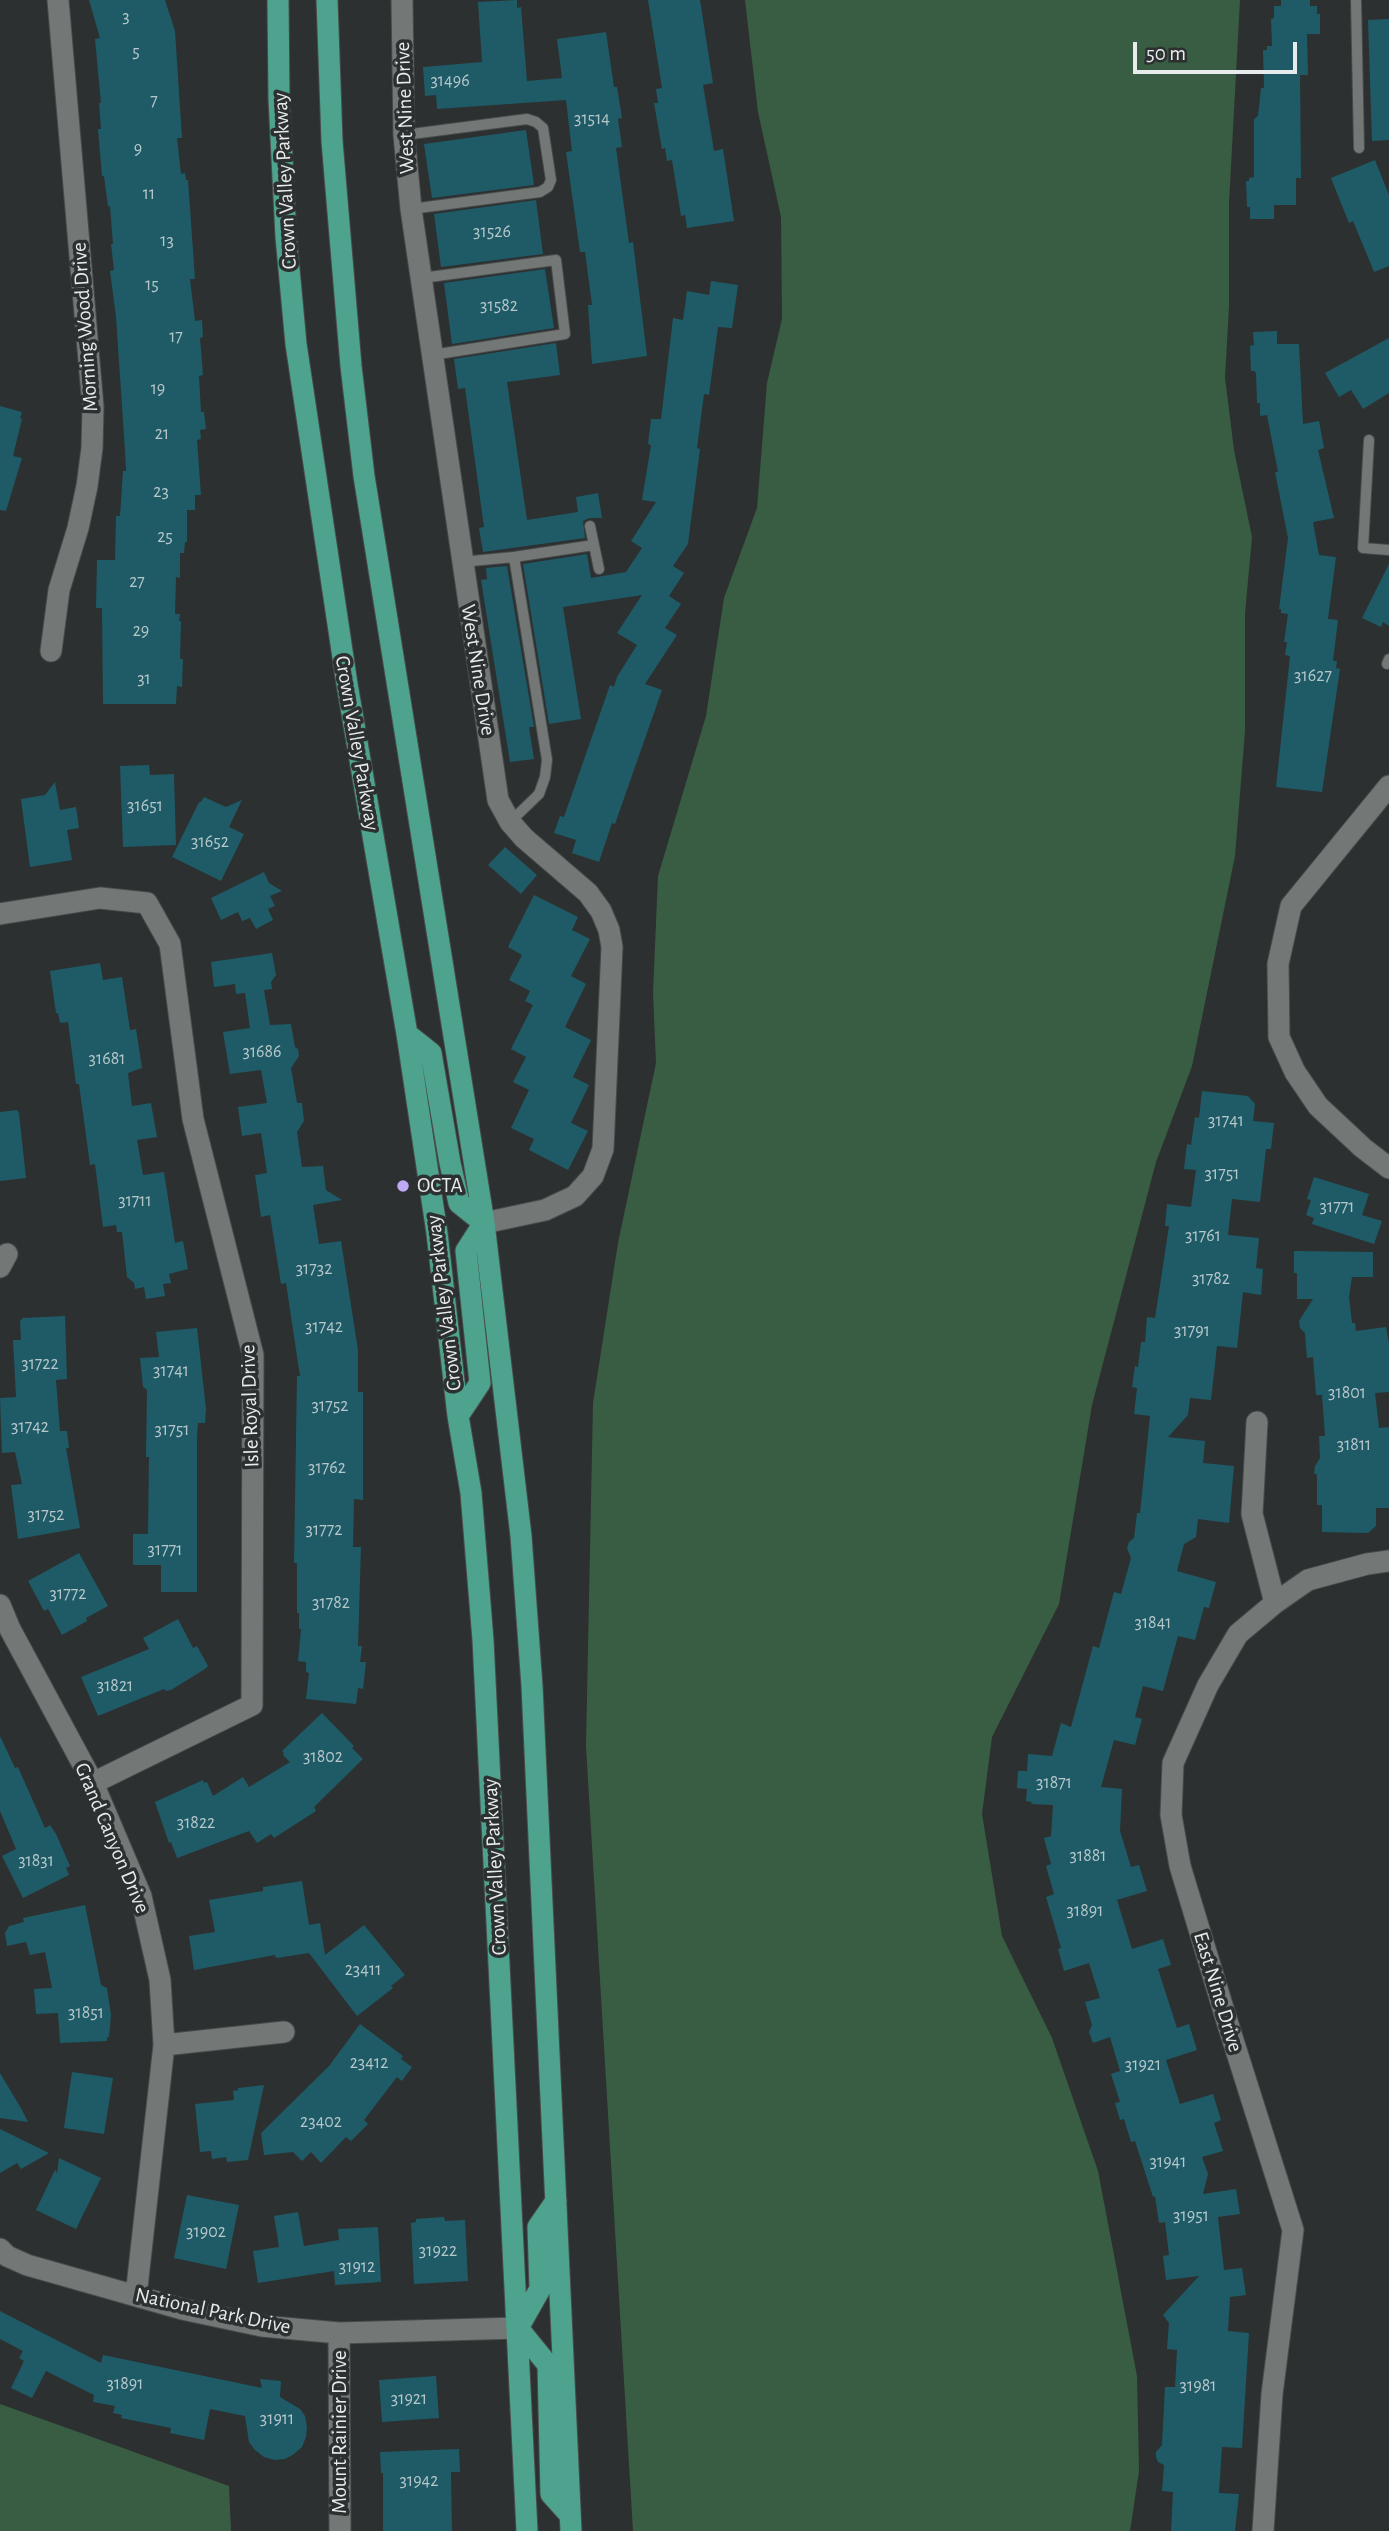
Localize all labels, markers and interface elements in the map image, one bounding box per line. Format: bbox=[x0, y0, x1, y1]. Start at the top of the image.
house number: 3 bbox=[122, 6, 130, 28]
scale bar bbox=[1137, 28, 1302, 72]
house number: 5 bbox=[132, 41, 140, 63]
street label: West Nine Drive bbox=[390, 41, 420, 175]
text: 50 m bbox=[1146, 43, 1186, 64]
house number: 31496 bbox=[430, 70, 470, 92]
house number: 7 bbox=[150, 90, 158, 112]
street label: Crown Valley Parkway bbox=[268, 92, 302, 270]
house number: 31514 bbox=[574, 108, 610, 130]
house number: 9 bbox=[134, 138, 142, 160]
house number: 11 bbox=[143, 183, 155, 205]
house number: 31526 bbox=[473, 221, 511, 243]
house number: 13 bbox=[160, 230, 174, 252]
street label: Morning Wood Drive bbox=[67, 241, 103, 413]
house number: 15 bbox=[145, 274, 159, 296]
house number: 31582 bbox=[480, 295, 518, 317]
house number: 17 bbox=[169, 326, 183, 348]
house number: 19 bbox=[151, 378, 165, 400]
house number: 21 bbox=[155, 423, 169, 445]
house number: 23 bbox=[153, 481, 169, 503]
house number: 25 bbox=[157, 526, 173, 548]
house number: 27 bbox=[129, 571, 145, 593]
street label: West Nine Drive bbox=[455, 603, 501, 737]
house number: 29 bbox=[133, 620, 149, 642]
street label: Crown Valley Parkway bbox=[329, 654, 385, 832]
house number: 31627 bbox=[1294, 665, 1332, 687]
house number: 31 bbox=[137, 668, 151, 690]
house number: 31651 bbox=[127, 795, 163, 817]
house number: 31652 bbox=[191, 831, 229, 853]
house number: 31686 bbox=[242, 1041, 282, 1063]
house number: 31681 bbox=[89, 1048, 125, 1070]
house number: 31741 bbox=[1208, 1110, 1244, 1132]
house number: 31751 bbox=[1205, 1163, 1239, 1185]
place label: OCTA bbox=[417, 1173, 463, 1199]
marker: OCTA bbox=[395, 1178, 411, 1194]
house number: 31711 bbox=[118, 1190, 152, 1212]
house number: 31771 bbox=[1320, 1196, 1354, 1218]
street label: Crown Valley Parkway bbox=[421, 1214, 467, 1392]
house number: 31761 bbox=[1185, 1225, 1221, 1247]
house number: 31732 bbox=[296, 1258, 332, 1280]
house number: 31782 bbox=[1192, 1268, 1230, 1290]
house number: 31742 bbox=[305, 1316, 343, 1338]
house number: 31791 bbox=[1174, 1320, 1210, 1342]
street label: Isle Royal Drive bbox=[235, 1344, 265, 1468]
house number: 31722 bbox=[21, 1353, 59, 1375]
house number: 31741 bbox=[153, 1360, 189, 1382]
house number: 31801 bbox=[1328, 1382, 1366, 1404]
house number: 31752 bbox=[312, 1395, 348, 1417]
house number: 31742 bbox=[11, 1416, 49, 1438]
house number: 31751 bbox=[155, 1419, 189, 1441]
house number: 31811 bbox=[1337, 1434, 1371, 1456]
house number: 31762 bbox=[308, 1457, 346, 1479]
house number: 31752 bbox=[28, 1504, 64, 1526]
house number: 31772 bbox=[306, 1519, 342, 1541]
house number: 31771 bbox=[148, 1539, 182, 1561]
house number: 31772 bbox=[50, 1583, 86, 1605]
house number: 31782 bbox=[312, 1592, 350, 1614]
house number: 31841 bbox=[1135, 1612, 1171, 1634]
house number: 31821 bbox=[97, 1675, 133, 1697]
house number: 31802 bbox=[303, 1746, 343, 1768]
street label: Grand Canyon Drive bbox=[69, 1759, 155, 1917]
house number: 31871 bbox=[1036, 1772, 1072, 1794]
street label: Crown Valley Parkway bbox=[478, 1778, 512, 1956]
house number: 31822 bbox=[177, 1812, 215, 1834]
house number: 31881 bbox=[1070, 1845, 1106, 1867]
house number: 31831 bbox=[18, 1850, 54, 1872]
house number: 31891 bbox=[1067, 1900, 1103, 1922]
street label: East Nine Drive bbox=[1188, 1929, 1248, 2055]
house number: 23411 bbox=[345, 1959, 381, 1981]
house number: 31851 bbox=[68, 2002, 104, 2024]
house number: 23412 bbox=[350, 2052, 388, 2074]
house number: 31921 bbox=[1125, 2054, 1161, 2076]
house number: 23402 bbox=[300, 2111, 342, 2133]
house number: 31941 bbox=[1150, 2151, 1186, 2173]
house number: 31951 bbox=[1173, 2205, 1209, 2227]
house number: 31902 bbox=[186, 2221, 226, 2243]
house number: 31922 bbox=[419, 2240, 457, 2262]
house number: 31912 bbox=[339, 2256, 375, 2278]
street label: National Park Drive bbox=[133, 2282, 293, 2340]
street label: Mount Rainier Drive bbox=[327, 2350, 353, 2514]
house number: 31891 bbox=[107, 2373, 143, 2395]
house number: 31981 bbox=[1180, 2375, 1216, 2397]
house number: 31921 bbox=[391, 2388, 427, 2410]
house number: 31911 bbox=[260, 2408, 294, 2430]
house number: 31942 bbox=[400, 2470, 438, 2492]

